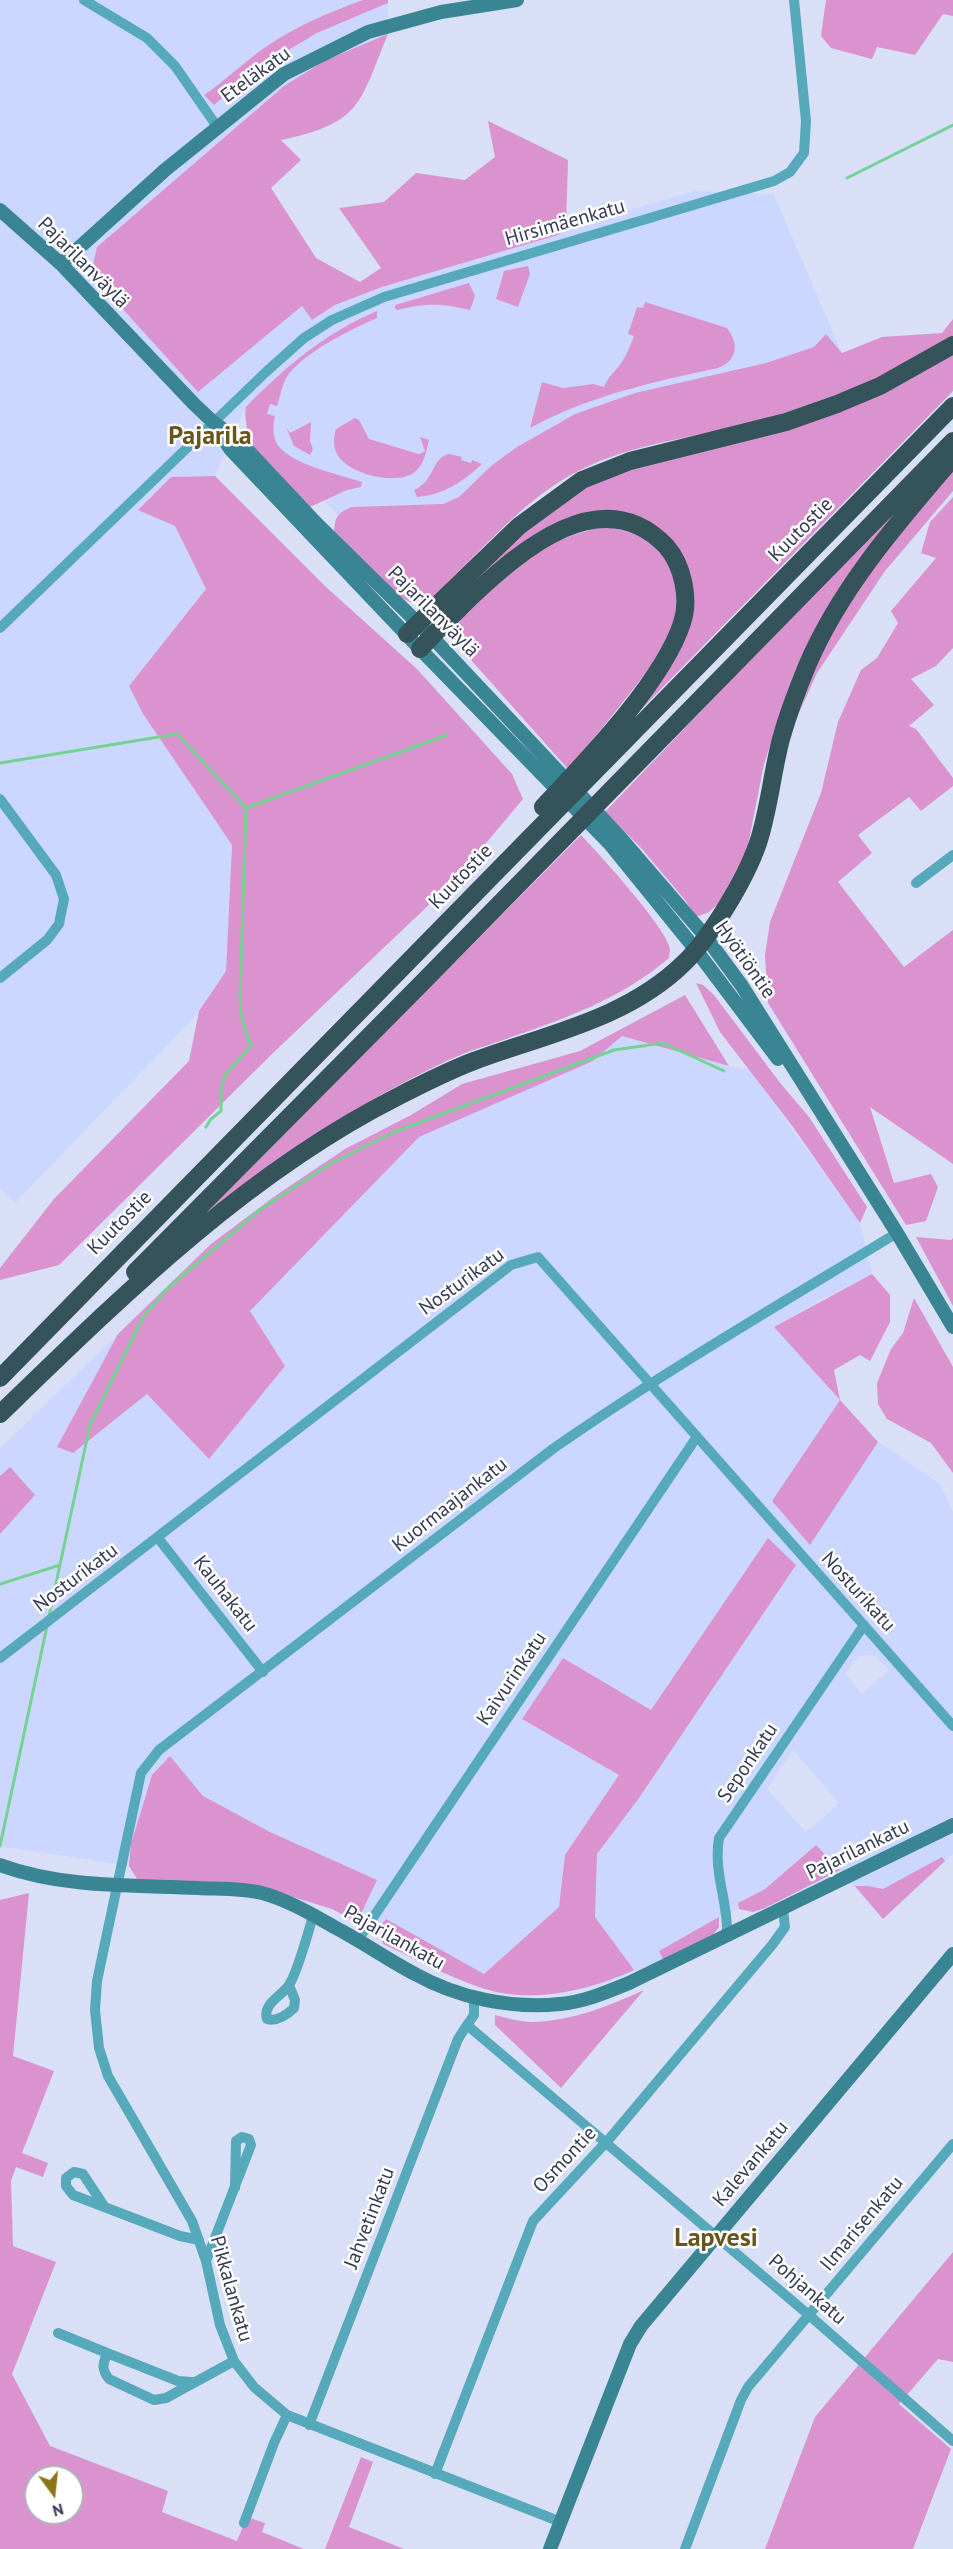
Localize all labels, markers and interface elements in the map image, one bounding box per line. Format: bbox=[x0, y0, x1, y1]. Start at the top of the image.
street label: Eteläkatu bbox=[216, 42, 296, 108]
street label: Hirsimäenkatu bbox=[502, 194, 628, 252]
street label: Pajarilanväylä bbox=[32, 212, 134, 314]
district label: Pajarila bbox=[168, 421, 252, 453]
street label: Kuutostie bbox=[764, 493, 838, 567]
street label: Pajarilanväylä bbox=[382, 561, 484, 663]
street label: Kuutostie bbox=[424, 839, 498, 915]
street label: Hyötiöntie bbox=[710, 917, 780, 1003]
street label: Kuutostie bbox=[83, 1186, 157, 1260]
street label: Nosturikatu bbox=[415, 1243, 509, 1321]
street label: Kuormaajankatu bbox=[388, 1453, 512, 1557]
street label: Nosturikatu bbox=[29, 1539, 123, 1617]
street label: Nosturikatu bbox=[816, 1547, 900, 1637]
street label: Kauhakatu bbox=[188, 1551, 262, 1637]
street label: Kaivurinkatu bbox=[472, 1628, 552, 1730]
street label: Seponkatu bbox=[713, 1719, 783, 1807]
street label: Pajarilankatu bbox=[803, 1815, 913, 1885]
street label: Pajarilankatu bbox=[339, 1900, 449, 1976]
street label: Kalevankatu bbox=[708, 2116, 794, 2212]
street label: Osmontie bbox=[528, 2122, 602, 2198]
street label: Jahvetinkatu bbox=[340, 2164, 400, 2272]
street label: Ilmarisenkatu bbox=[815, 2172, 909, 2276]
district label: Lapvesi bbox=[674, 2223, 758, 2255]
street label: Pikkalankatu bbox=[204, 2233, 258, 2345]
street label: Pohjankatu bbox=[763, 2250, 851, 2330]
north arrow bbox=[24, 2465, 84, 2525]
text: N bbox=[50, 2499, 66, 2521]

